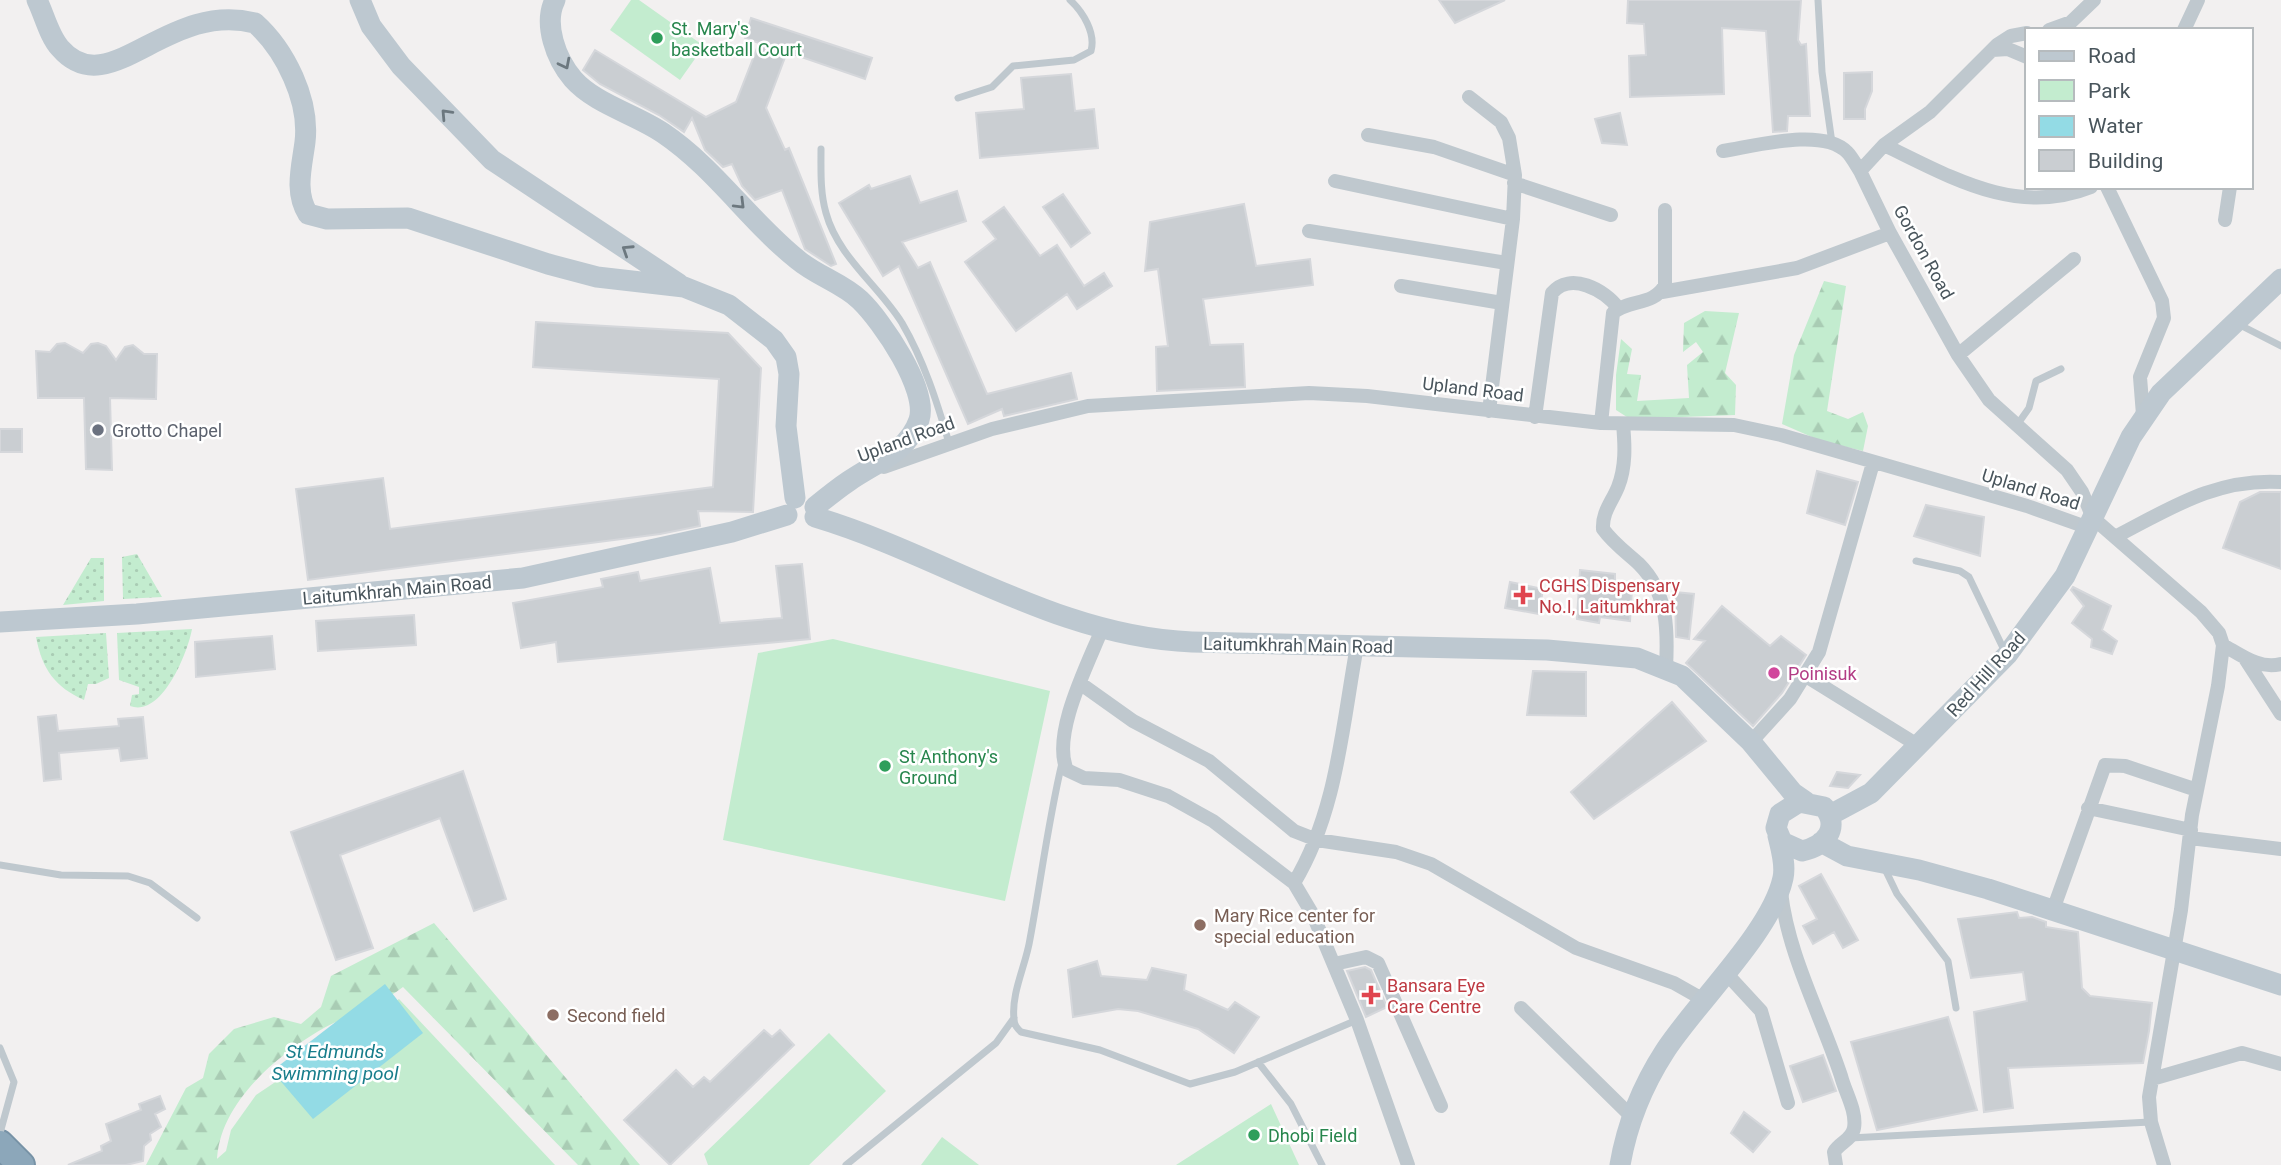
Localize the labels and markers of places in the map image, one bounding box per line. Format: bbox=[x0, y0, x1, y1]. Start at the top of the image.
place label: St. Mary's basketball Court bbox=[671, 18, 802, 60]
marker: St. Mary's basketball Court bbox=[649, 30, 665, 46]
place label: Grotto Chapel bbox=[112, 420, 222, 441]
marker: Grotto Chapel bbox=[90, 422, 106, 438]
place label: CGHS Dispensary No.I, Laitumkhrat bbox=[1539, 575, 1680, 617]
marker: CGHS Dispensary No.I, Laitumkhrat bbox=[1513, 585, 1533, 605]
place label: Poinisuk bbox=[1788, 663, 1857, 684]
marker: Poinisuk bbox=[1766, 665, 1782, 681]
place label: St Anthony's Ground bbox=[899, 746, 998, 788]
marker: St Anthony's Ground bbox=[877, 758, 893, 774]
place label: Mary Rice center for special education bbox=[1214, 905, 1375, 947]
marker: Mary Rice center for special education bbox=[1192, 917, 1208, 933]
place label: Bansara Eye Care Centre bbox=[1387, 975, 1485, 1017]
marker: Bansara Eye Care Centre bbox=[1361, 985, 1381, 1005]
place label: Second field bbox=[567, 1005, 666, 1026]
marker: Second field bbox=[545, 1007, 561, 1023]
place label: Dhobi Field bbox=[1268, 1125, 1357, 1146]
marker: Dhobi Field bbox=[1246, 1127, 1262, 1143]

